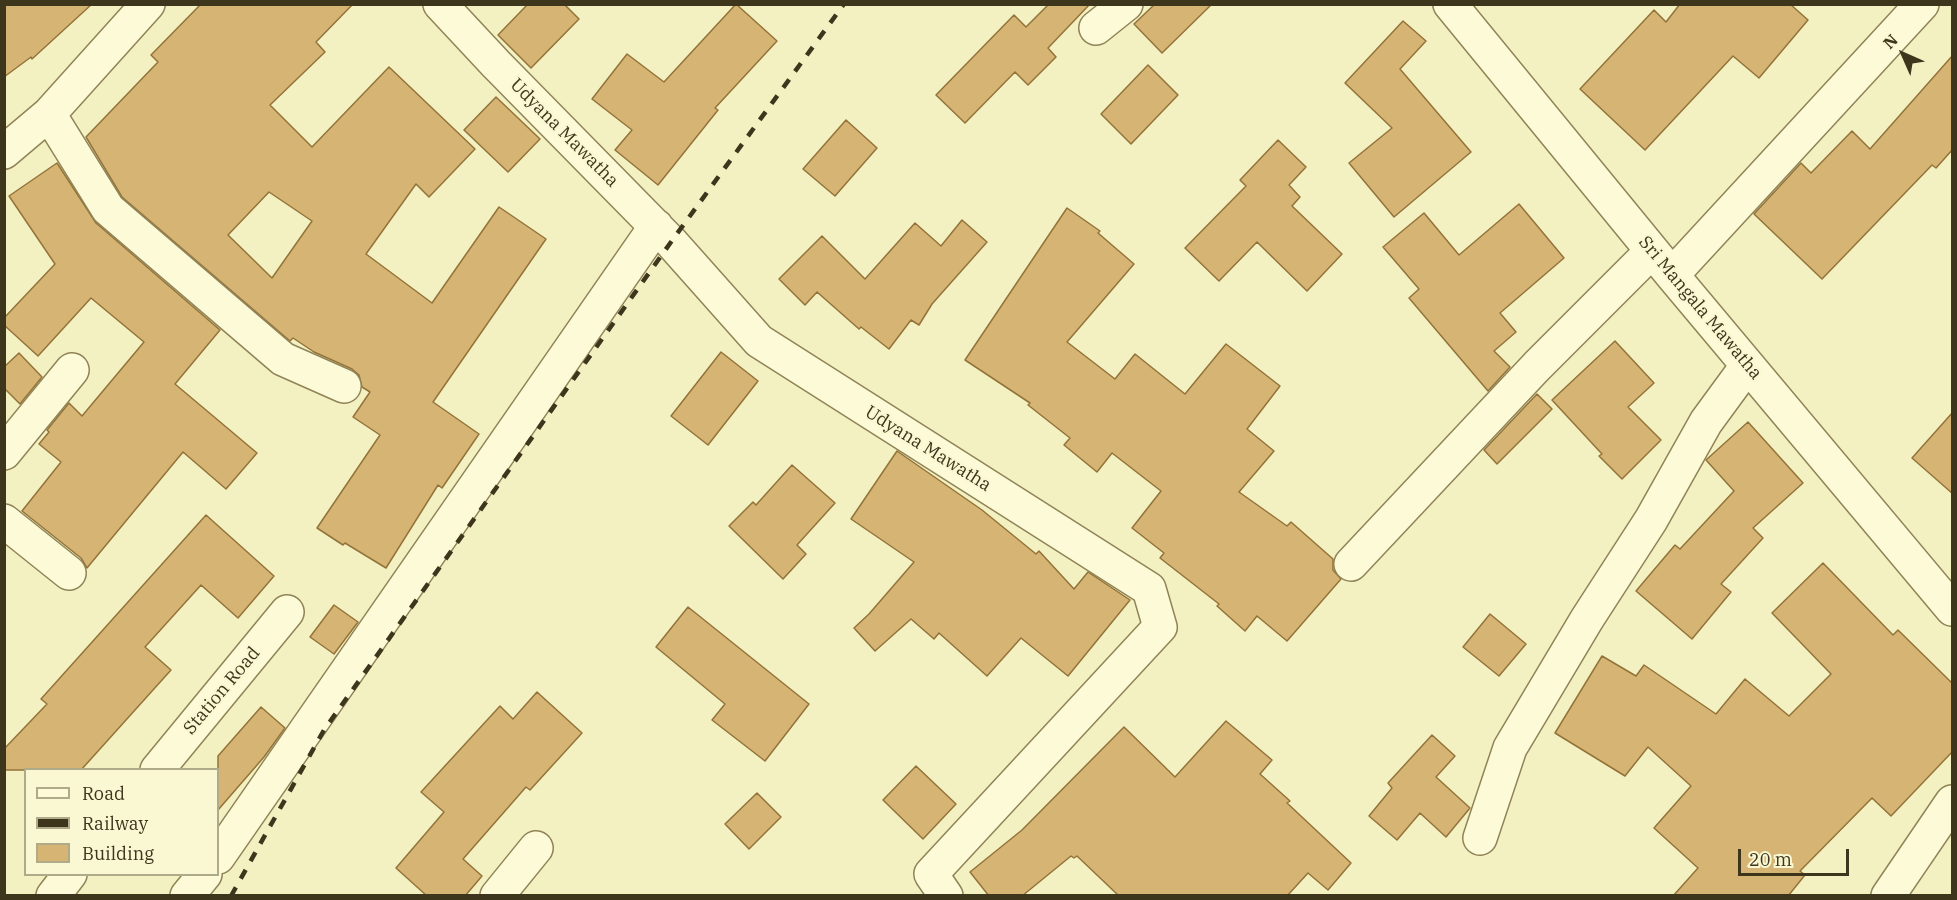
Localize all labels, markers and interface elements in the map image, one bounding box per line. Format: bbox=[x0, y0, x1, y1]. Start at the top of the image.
north arrow bbox=[1873, 24, 1933, 84]
text: N bbox=[1879, 30, 1902, 53]
street label: Udyana Mawatha bbox=[505, 74, 623, 192]
street label: Sri Mangala Mawatha bbox=[1634, 232, 1766, 384]
street label: Udyana Mawatha bbox=[861, 401, 995, 497]
street label: Station Road bbox=[179, 643, 265, 739]
legend bbox=[24, 768, 219, 876]
text: Road bbox=[82, 782, 125, 805]
text: Railway bbox=[82, 812, 148, 835]
scale bar bbox=[1741, 837, 1852, 875]
text: Building bbox=[82, 842, 154, 865]
text: 20 m bbox=[1749, 848, 1792, 871]

